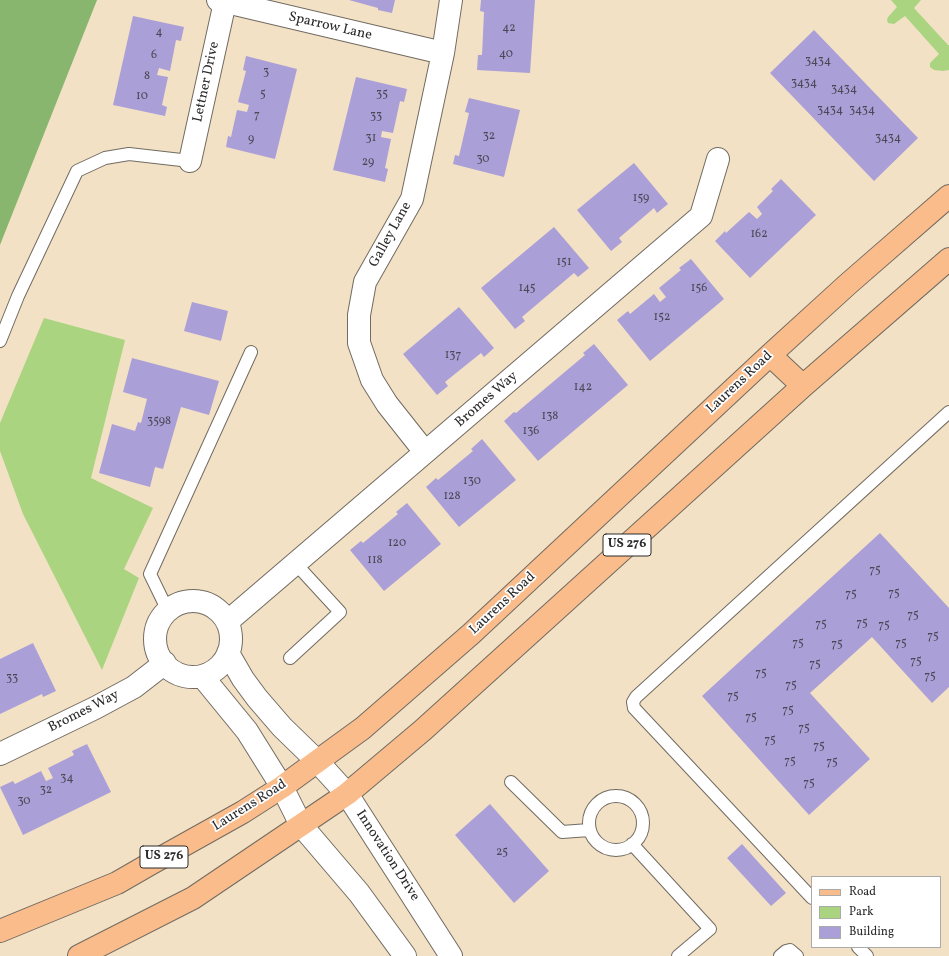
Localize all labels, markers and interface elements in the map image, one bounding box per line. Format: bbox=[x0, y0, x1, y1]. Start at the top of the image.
street label: Sparrow Lane bbox=[287, 9, 373, 45]
house number: 42 bbox=[502, 22, 516, 36]
house number: 4 bbox=[155, 26, 163, 40]
street label: Lettner Drive bbox=[190, 40, 224, 124]
house number: 40 bbox=[499, 48, 513, 62]
house number: 6 bbox=[151, 49, 157, 63]
house number: 3434 bbox=[805, 55, 831, 69]
house number: 3 bbox=[263, 66, 269, 80]
house number: 8 bbox=[144, 70, 150, 84]
house number: 3434 bbox=[791, 77, 817, 91]
house number: 3434 bbox=[831, 83, 857, 97]
house number: 5 bbox=[260, 88, 266, 102]
house number: 35 bbox=[376, 88, 388, 102]
house number: 10 bbox=[136, 90, 148, 104]
house number: 3434 bbox=[817, 104, 843, 118]
house number: 3434 bbox=[849, 104, 875, 118]
house number: 7 bbox=[254, 109, 260, 123]
house number: 33 bbox=[370, 110, 382, 124]
house number: 32 bbox=[483, 130, 495, 144]
house number: 31 bbox=[366, 132, 376, 146]
house number: 3434 bbox=[875, 132, 901, 146]
house number: 9 bbox=[248, 133, 254, 147]
house number: 30 bbox=[476, 153, 490, 167]
house number: 29 bbox=[362, 156, 374, 170]
house number: 159 bbox=[633, 192, 649, 206]
street label: Galley Lane bbox=[366, 199, 416, 271]
house number: 162 bbox=[750, 228, 768, 242]
house number: 151 bbox=[556, 256, 572, 270]
house number: 145 bbox=[518, 282, 536, 296]
house number: 156 bbox=[691, 282, 707, 296]
house number: 152 bbox=[654, 311, 670, 325]
street label: Laurens Road bbox=[704, 348, 776, 418]
house number: 137 bbox=[445, 349, 461, 363]
street label: Bromes Way bbox=[452, 368, 522, 432]
house number: 142 bbox=[574, 381, 592, 395]
house number: 138 bbox=[542, 410, 558, 424]
house number: 3598 bbox=[147, 415, 171, 429]
house number: 136 bbox=[523, 425, 539, 439]
house number: 130 bbox=[463, 475, 481, 489]
house number: 128 bbox=[443, 490, 461, 504]
road number: US 276 bbox=[603, 534, 651, 556]
house number: 120 bbox=[388, 537, 406, 551]
house number: 118 bbox=[367, 554, 383, 568]
house number: 75 bbox=[869, 564, 881, 578]
street label: Laurens Road bbox=[467, 569, 539, 639]
house number: 75 bbox=[888, 587, 900, 601]
house number: 75 bbox=[845, 588, 857, 602]
house number: 75 bbox=[907, 609, 919, 623]
house number: 75 bbox=[856, 617, 868, 631]
house number: 75 bbox=[815, 618, 827, 632]
house number: 75 bbox=[878, 619, 890, 633]
house number: 75 bbox=[927, 630, 939, 644]
house number: 75 bbox=[792, 637, 804, 651]
house number: 75 bbox=[895, 637, 907, 651]
house number: 75 bbox=[831, 638, 843, 652]
house number: 75 bbox=[910, 655, 922, 669]
house number: 75 bbox=[809, 658, 821, 672]
house number: 75 bbox=[755, 667, 767, 681]
house number: 75 bbox=[924, 670, 936, 684]
house number: 33 bbox=[6, 672, 18, 686]
house number: 75 bbox=[785, 679, 797, 693]
street label: Bromes Way bbox=[46, 687, 122, 737]
house number: 75 bbox=[727, 690, 739, 704]
house number: 75 bbox=[782, 704, 794, 718]
house number: 75 bbox=[745, 711, 757, 725]
house number: 75 bbox=[798, 722, 810, 736]
house number: 75 bbox=[764, 734, 776, 748]
house number: 75 bbox=[813, 740, 825, 754]
house number: 75 bbox=[784, 755, 796, 769]
house number: 75 bbox=[826, 756, 838, 770]
house number: 34 bbox=[60, 772, 74, 786]
street label: Laurens Road bbox=[210, 777, 290, 835]
house number: 75 bbox=[803, 777, 815, 791]
house number: 32 bbox=[40, 784, 52, 798]
house number: 30 bbox=[17, 795, 31, 809]
street label: Innovation Drive bbox=[351, 807, 423, 905]
road number: US 276 bbox=[140, 846, 188, 868]
house number: 25 bbox=[496, 846, 508, 860]
legend bbox=[811, 876, 941, 948]
text: Road bbox=[849, 884, 876, 900]
text: Park bbox=[849, 904, 874, 920]
text: Building bbox=[849, 924, 894, 940]

